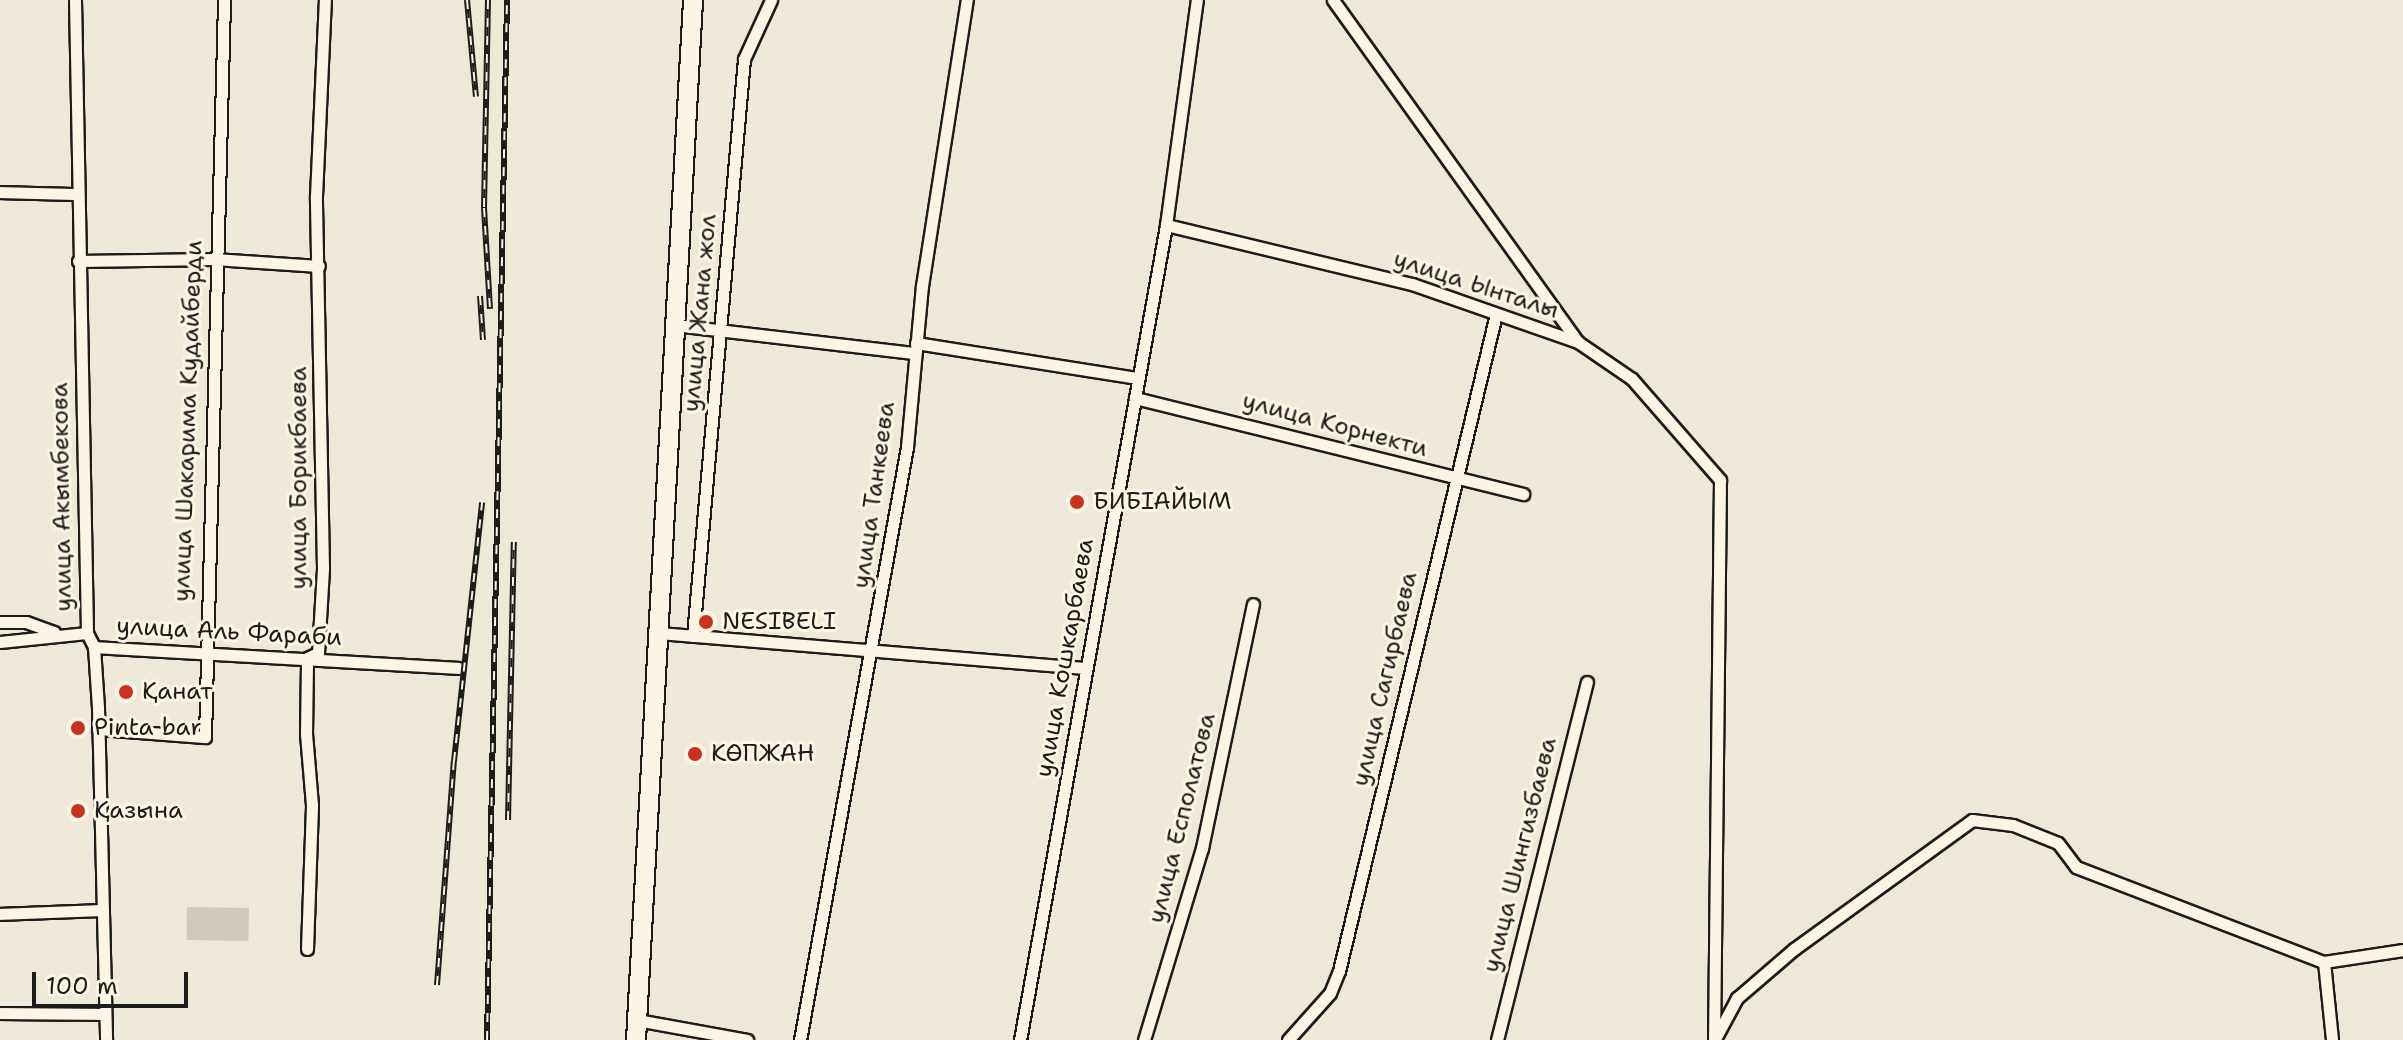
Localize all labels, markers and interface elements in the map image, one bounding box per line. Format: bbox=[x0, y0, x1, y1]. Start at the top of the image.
street label: улица Жана жол bbox=[677, 213, 723, 413]
street label: улица Шакарима Кудайберди bbox=[167, 240, 209, 602]
street label: улица Ынталы bbox=[1390, 245, 1562, 325]
street label: улица Борикбаева bbox=[285, 367, 313, 589]
street label: улица Акымбекова bbox=[46, 382, 78, 612]
street label: улица Корнекти bbox=[1239, 386, 1431, 464]
street label: улица Танкеева bbox=[847, 400, 901, 590]
place label: БИБІАЙЫМ bbox=[1093, 488, 1232, 516]
marker: БИБІАЙЫМ bbox=[1068, 493, 1086, 511]
street label: улица Кошкарбаева bbox=[1030, 536, 1100, 780]
street label: улица Сагирбаева bbox=[1346, 569, 1424, 789]
place label: NESIBELI bbox=[722, 608, 836, 636]
street label: улица Аль Фараби bbox=[116, 612, 342, 652]
marker: NESIBELI bbox=[697, 613, 715, 631]
place label: Қанат bbox=[142, 678, 212, 706]
marker: Қанат bbox=[117, 683, 135, 701]
street label: улица Есполатова bbox=[1142, 710, 1222, 926]
place label: Pinta bar bbox=[94, 714, 202, 742]
marker: Pinta bar bbox=[69, 719, 87, 737]
street label: улица Шингизбаева bbox=[1477, 735, 1563, 975]
place label: КӨПЖАН bbox=[711, 740, 814, 768]
marker: КӨПЖАН bbox=[686, 745, 704, 763]
place label: Қазына bbox=[94, 797, 183, 825]
marker: Қазына bbox=[69, 802, 87, 820]
scale bar bbox=[36, 956, 192, 1006]
text: 100 m bbox=[46, 970, 118, 1002]

